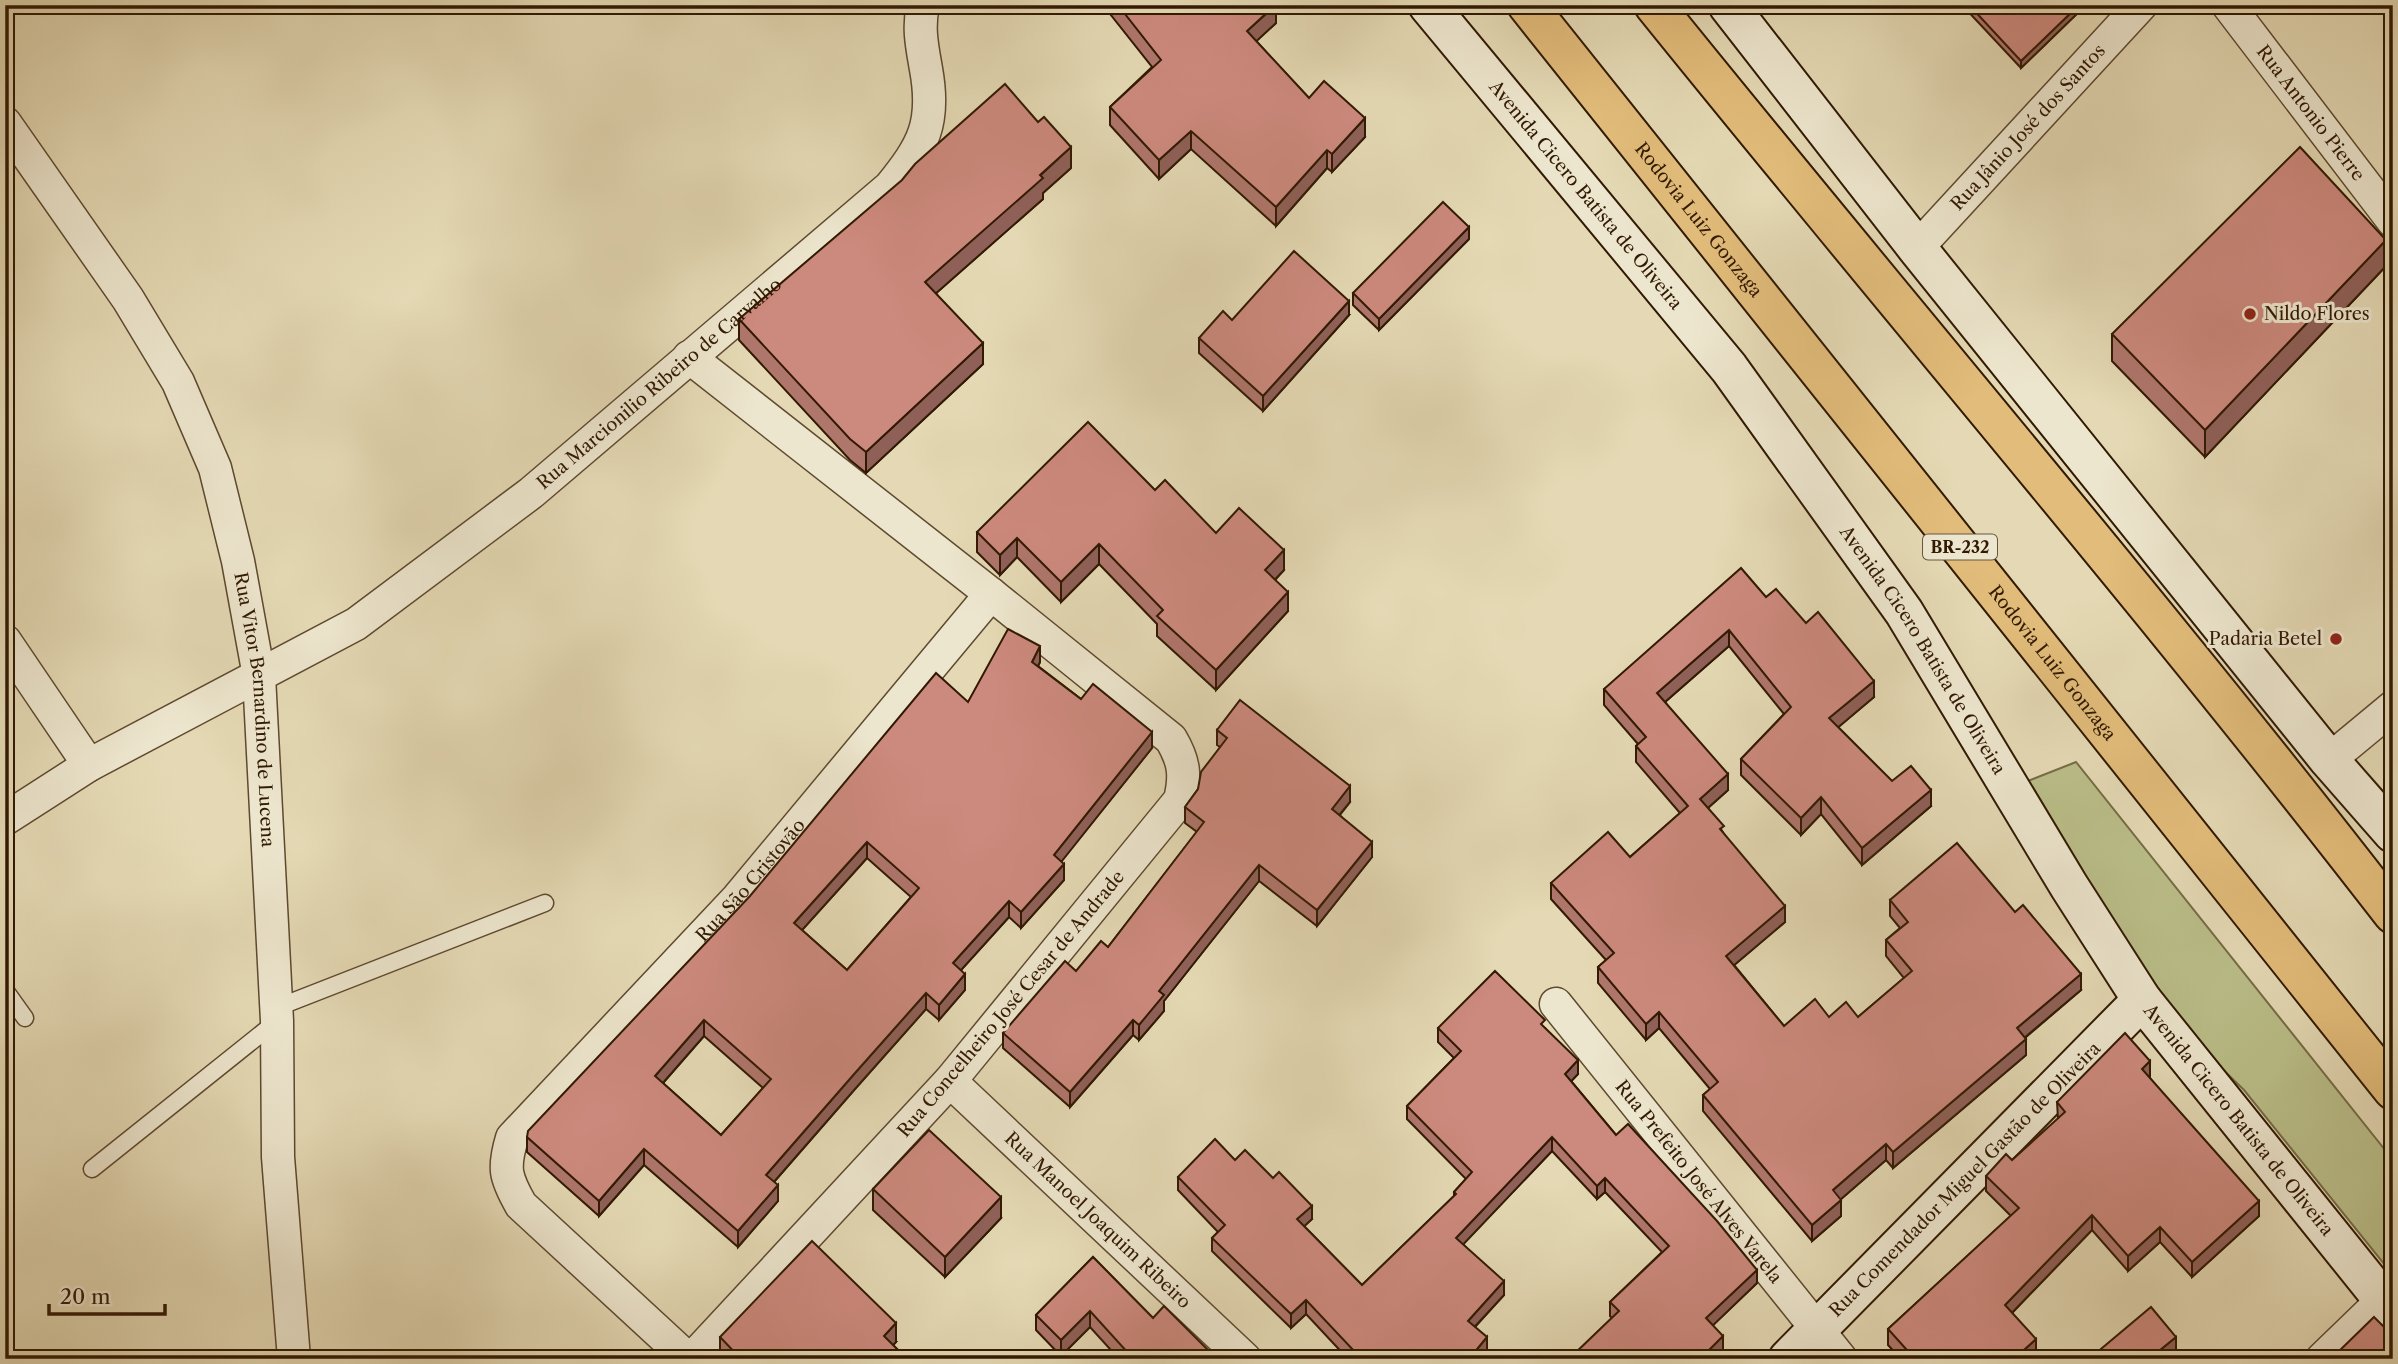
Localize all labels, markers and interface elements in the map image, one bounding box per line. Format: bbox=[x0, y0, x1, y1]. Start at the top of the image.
street label: Rua Jânio José dos Santos bbox=[1946, 40, 2110, 215]
street label: Rua Antonio Pierre bbox=[2252, 41, 2369, 185]
street label: Avenida Cicero Batista de Oliveira bbox=[1484, 75, 1687, 314]
street label: Rodovia Luiz Gonzaga bbox=[1630, 138, 1767, 302]
street label: Rua Marcionilio Ribeiro de Carvalho bbox=[533, 273, 786, 494]
place label: Nildo Flores bbox=[2264, 303, 2370, 325]
marker: Nildo Flores bbox=[2242, 306, 2258, 322]
street label: Avenida Cicero Batista de Oliveira bbox=[1834, 521, 2010, 779]
road number: BR-232 bbox=[1923, 534, 1997, 560]
street label: Rua Vitor Bernardino de Lucena bbox=[229, 570, 279, 848]
street label: Rodovia Luiz Gonzaga bbox=[1984, 581, 2121, 745]
place label: Padaria Betel bbox=[2209, 628, 2322, 650]
marker: Padaria Betel bbox=[2328, 631, 2344, 647]
street label: Rua São Cristovão bbox=[691, 814, 810, 947]
street label: Rua Concelheiro José Cesar de Andrade bbox=[893, 866, 1129, 1142]
street label: Avenida Cicero Batista de Oliveira bbox=[2138, 999, 2339, 1241]
street label: Rua Comendador Miguel Gastão de Oliveira bbox=[1825, 1037, 2106, 1322]
street label: Rua Prefeito José Alves Varela bbox=[1611, 1076, 1787, 1288]
street label: Rua Manoel Joaquim Ribeiro bbox=[1000, 1127, 1195, 1313]
scale bar bbox=[49, 1273, 164, 1317]
text: 20 m bbox=[60, 1284, 111, 1309]

